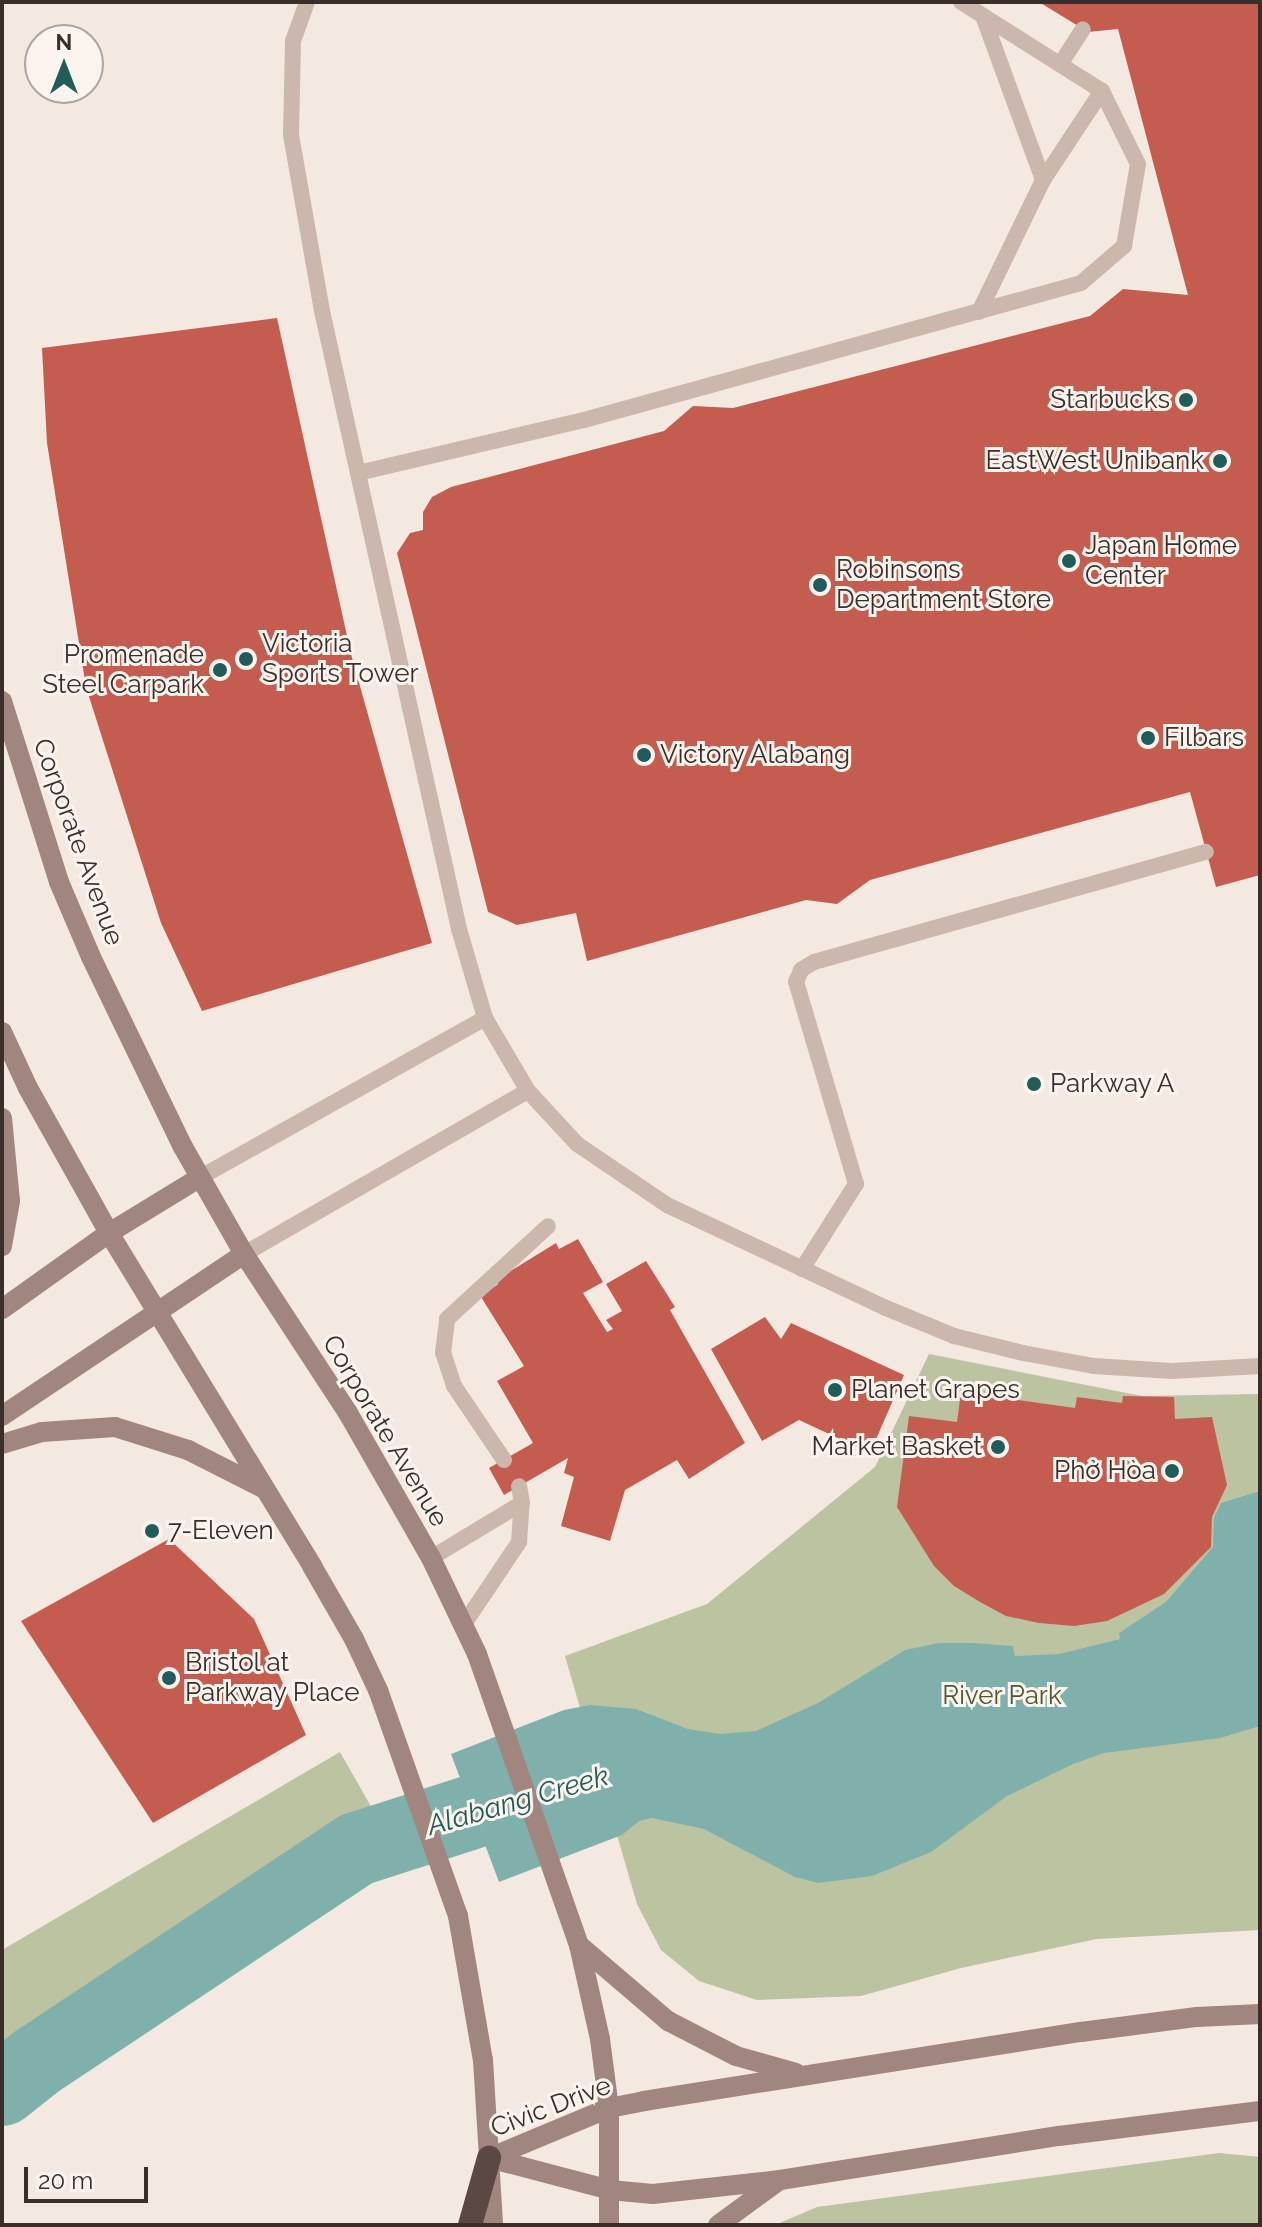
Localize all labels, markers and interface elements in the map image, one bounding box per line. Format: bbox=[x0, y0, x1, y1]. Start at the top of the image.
north arrow bbox=[24, 24, 104, 104]
text: N bbox=[56, 29, 72, 55]
place label: Starbucks bbox=[1050, 384, 1170, 416]
marker: Starbucks bbox=[1177, 391, 1195, 409]
place label: EastWest Unibank bbox=[986, 445, 1204, 477]
marker: EastWest Unibank bbox=[1211, 452, 1229, 470]
place label: Japan Home Center bbox=[1085, 530, 1237, 592]
marker: Japan Home Center bbox=[1060, 552, 1078, 570]
place label: Robinsons Department Store bbox=[836, 554, 1051, 616]
marker: Robinsons Department Store bbox=[811, 576, 829, 594]
place label: Victoria Sports Tower bbox=[262, 628, 419, 690]
place label: Promenade Steel Carpark bbox=[41, 639, 204, 700]
marker: Victoria Sports Tower bbox=[237, 650, 255, 668]
marker: Promenade Steel Carpark bbox=[211, 661, 229, 679]
place label: Filbars bbox=[1164, 722, 1244, 754]
marker: Filbars bbox=[1139, 729, 1157, 747]
street label: Corporate Avenue bbox=[26, 734, 130, 950]
place label: Victory Alabang bbox=[660, 739, 852, 771]
marker: Victory Alabang bbox=[635, 746, 653, 764]
place label: Parkway A bbox=[1050, 1068, 1176, 1100]
marker: Parkway A bbox=[1025, 1075, 1043, 1093]
street label: Corporate Avenue bbox=[315, 1329, 455, 1533]
place label: Planet Grapes bbox=[851, 1374, 1020, 1406]
marker: Planet Grapes bbox=[826, 1381, 844, 1399]
place label: Market Basket bbox=[812, 1431, 982, 1463]
marker: Market Basket bbox=[989, 1438, 1007, 1456]
place label: Phở Hòa bbox=[1054, 1455, 1156, 1487]
marker: Phở Hòa bbox=[1163, 1462, 1181, 1480]
place label: 7-Eleven bbox=[168, 1515, 274, 1547]
marker: 7-Eleven bbox=[143, 1522, 161, 1540]
place label: Bristol at Parkway Place bbox=[185, 1647, 360, 1708]
marker: Bristol at Parkway Place bbox=[160, 1669, 178, 1687]
park label: River Park bbox=[942, 1680, 1062, 1712]
water label: Alabang Creek bbox=[423, 1759, 613, 1843]
street label: Civic Drive bbox=[487, 2070, 615, 2144]
scale bar bbox=[28, 2151, 152, 2201]
text: 20 m bbox=[38, 2166, 93, 2195]

